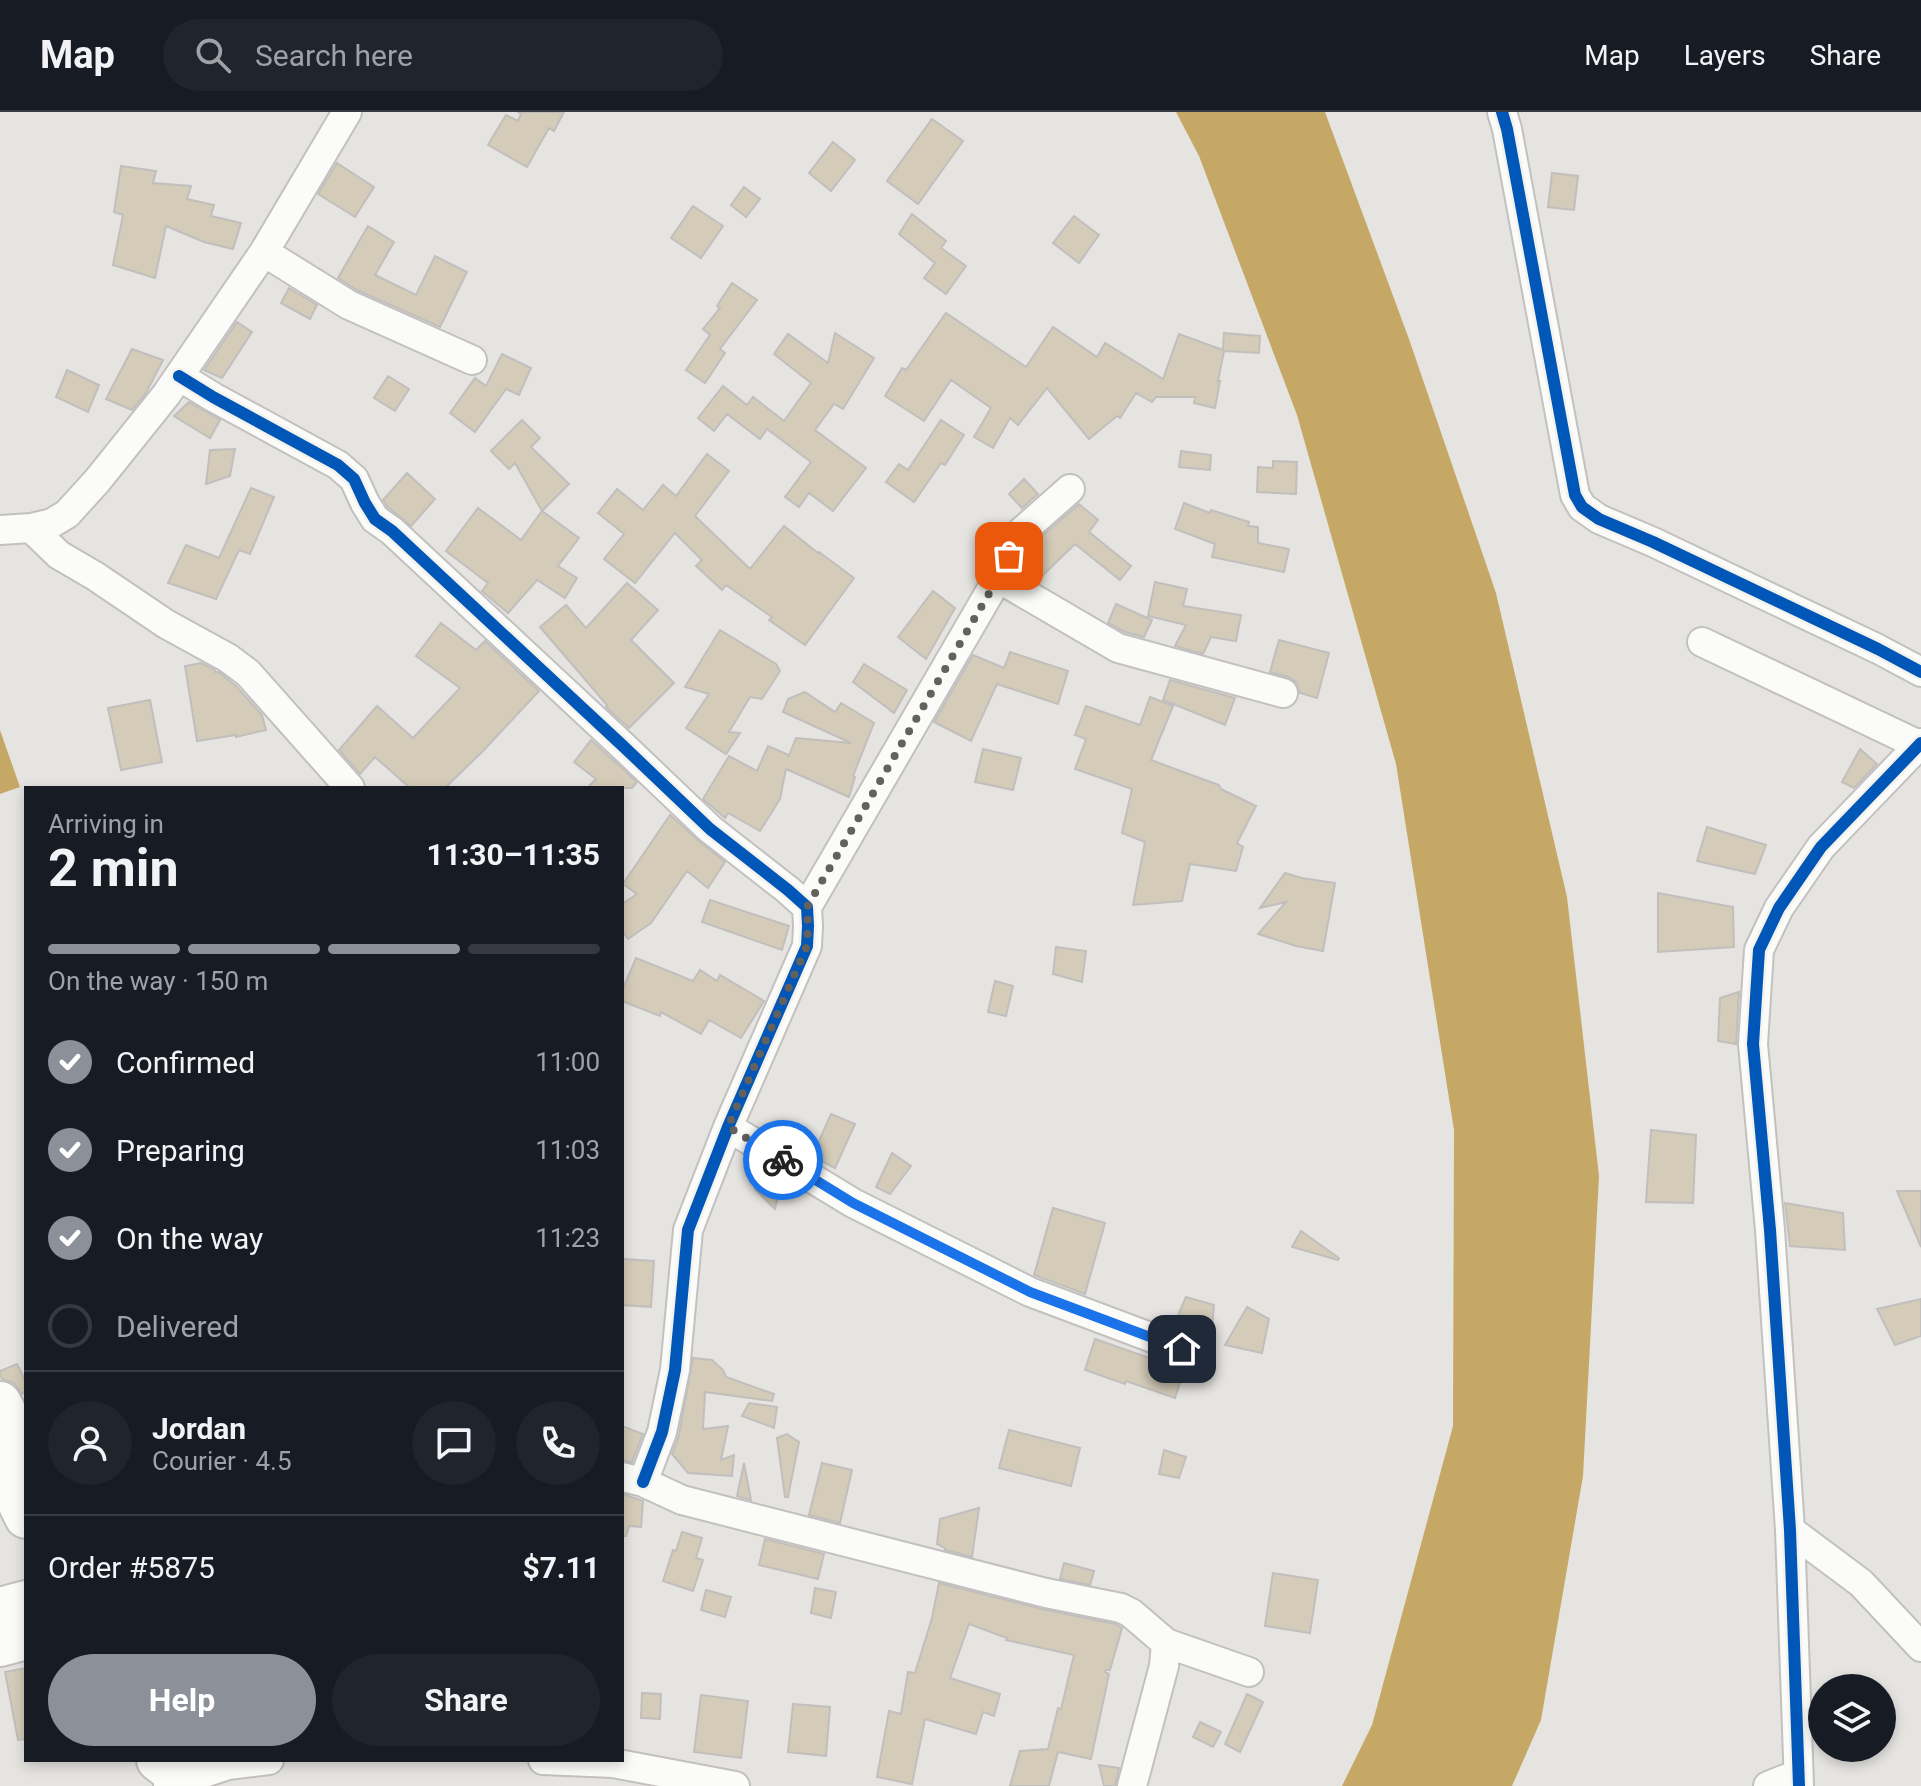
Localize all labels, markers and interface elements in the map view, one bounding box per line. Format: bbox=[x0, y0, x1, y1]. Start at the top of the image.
search box bbox=[163, 19, 723, 91]
text: Map bbox=[40, 33, 115, 77]
icon: search bbox=[191, 33, 235, 77]
text: Search here bbox=[255, 38, 413, 73]
text: Map bbox=[1584, 39, 1640, 72]
text: Layers bbox=[1684, 39, 1766, 72]
text: Share bbox=[1810, 39, 1881, 72]
pin bbox=[975, 522, 1043, 590]
icon: bag bbox=[987, 534, 1031, 578]
text: Arriving in bbox=[48, 809, 164, 839]
text: 11:30–11:35 bbox=[426, 837, 600, 872]
text: 2 min bbox=[48, 838, 179, 899]
text: On the way · 150 m bbox=[48, 966, 268, 996]
icon: check bbox=[48, 1040, 92, 1084]
text: Confirmed bbox=[116, 1045, 255, 1080]
text: 11:00 bbox=[535, 1047, 600, 1077]
courier bbox=[743, 1120, 823, 1200]
icon: check bbox=[48, 1128, 92, 1172]
text: Preparing bbox=[116, 1133, 245, 1168]
text: 11:03 bbox=[535, 1135, 600, 1165]
icon: bike bbox=[761, 1138, 805, 1182]
icon: check bbox=[48, 1216, 92, 1260]
text: On the way bbox=[116, 1221, 263, 1256]
text: 11:23 bbox=[535, 1223, 600, 1253]
text: Delivered bbox=[116, 1309, 239, 1344]
pin bbox=[1148, 1315, 1216, 1383]
icon: home bbox=[1160, 1327, 1204, 1371]
button: person bbox=[48, 1401, 132, 1485]
button: chat bbox=[412, 1401, 496, 1485]
button: phone bbox=[516, 1401, 600, 1485]
text: Jordan bbox=[152, 1411, 246, 1446]
text: Courier · 4.5 bbox=[152, 1446, 292, 1476]
text: Order #5875 bbox=[48, 1550, 215, 1585]
text: $7.11 bbox=[522, 1550, 600, 1585]
button: Help bbox=[48, 1654, 316, 1746]
button: Share bbox=[332, 1654, 600, 1746]
map controls bbox=[1808, 1674, 1896, 1762]
button: layers bbox=[1808, 1674, 1896, 1762]

